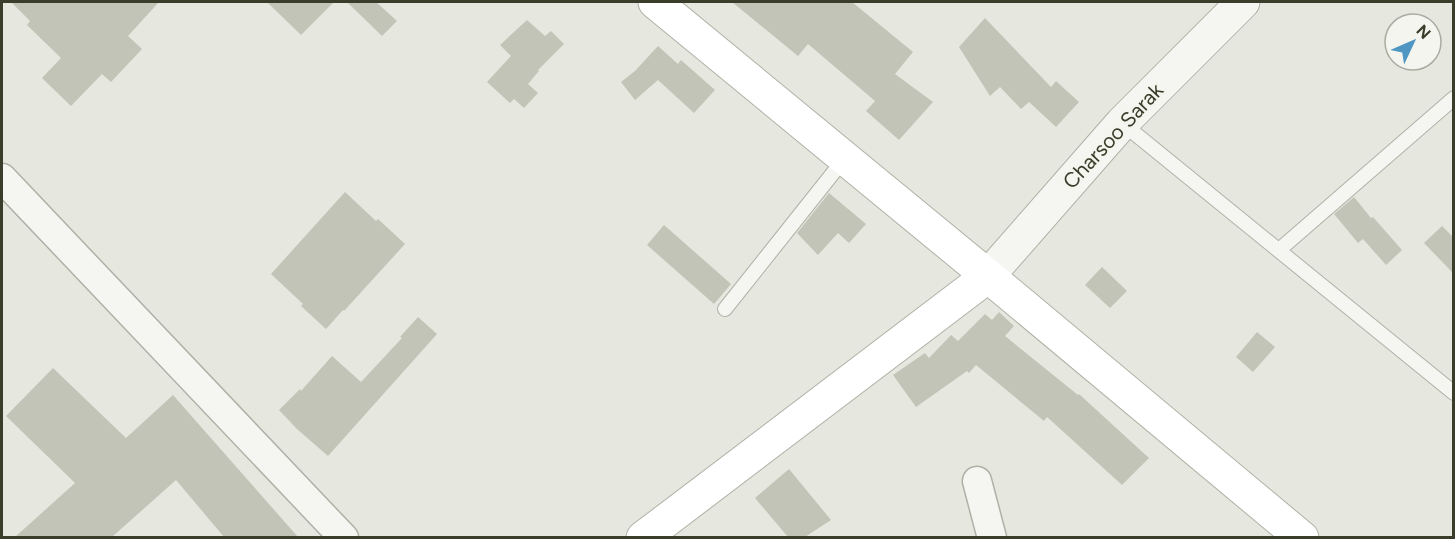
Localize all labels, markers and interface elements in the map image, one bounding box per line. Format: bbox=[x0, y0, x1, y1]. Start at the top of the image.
north arrow bbox=[1383, 12, 1443, 72]
text: N bbox=[1412, 21, 1435, 43]
street label: Charsoo Sarak bbox=[1057, 77, 1169, 194]

